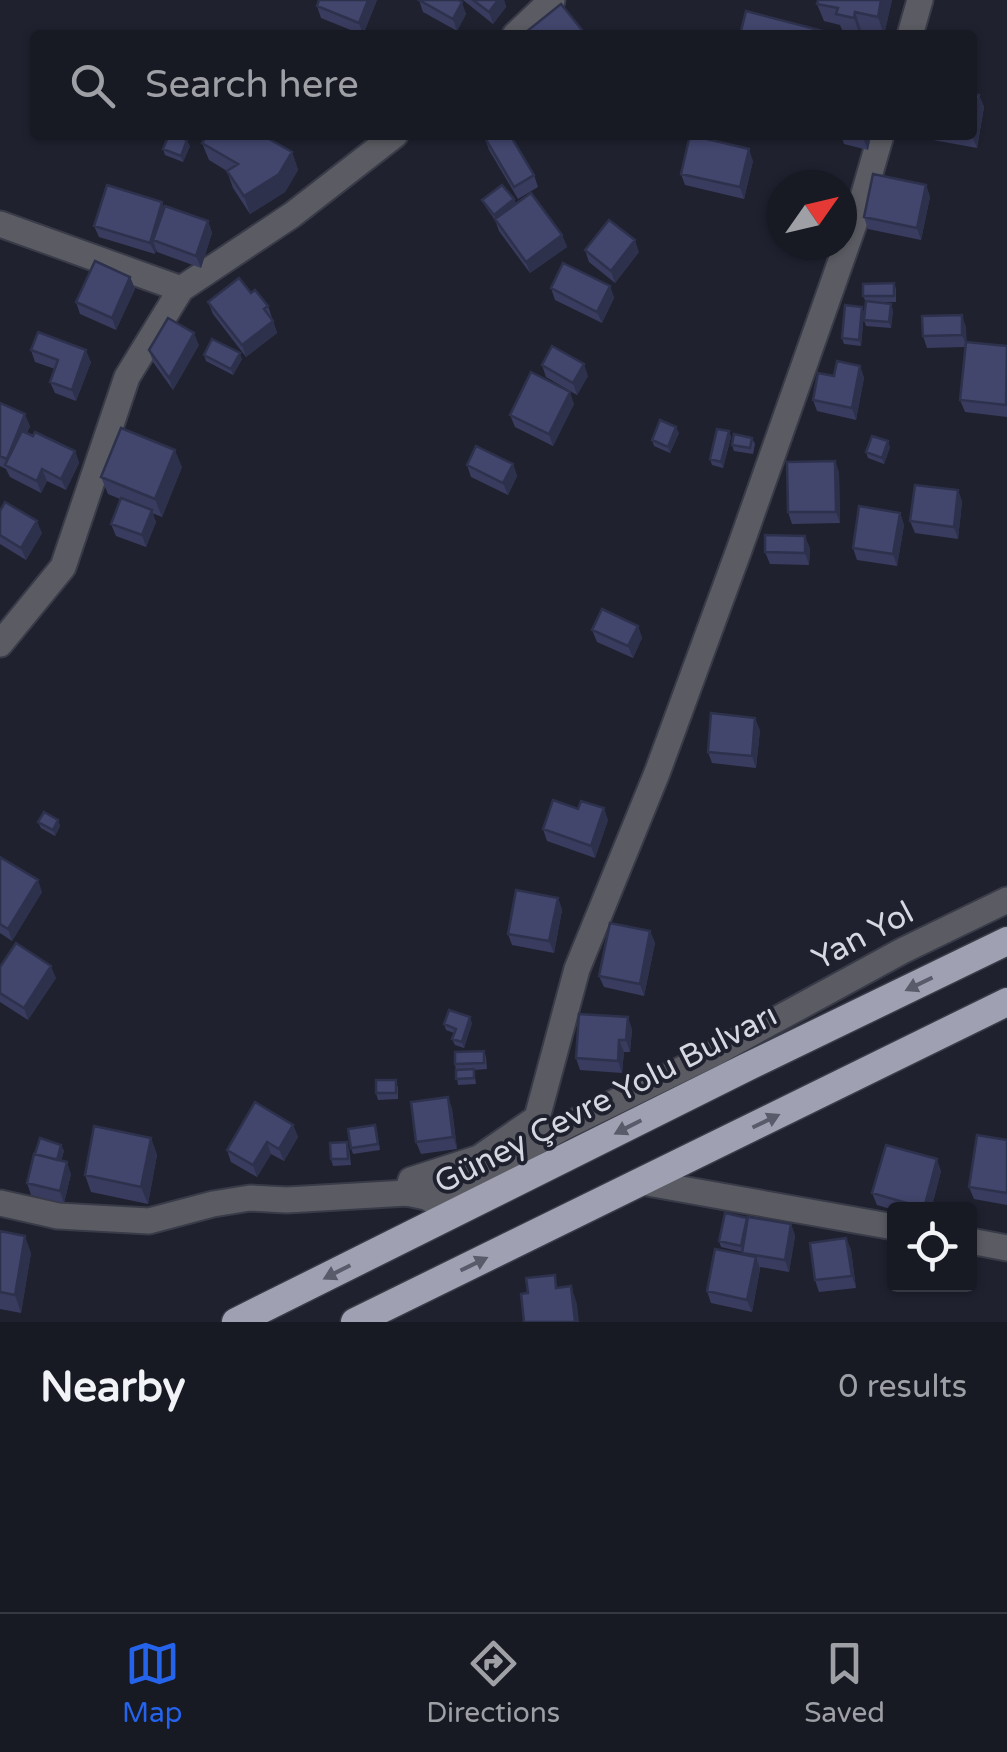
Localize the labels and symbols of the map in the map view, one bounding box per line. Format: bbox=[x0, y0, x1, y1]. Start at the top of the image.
north arrow bbox=[767, 170, 857, 260]
street label: Yan Yol bbox=[806, 894, 920, 978]
one-way arrow bbox=[904, 975, 933, 992]
street label: Güney Çevre Yolu Bulvarı bbox=[428, 996, 784, 1202]
one-way arrow bbox=[752, 1113, 781, 1130]
one-way arrow bbox=[613, 1118, 642, 1135]
one-way arrow bbox=[460, 1256, 489, 1273]
one-way arrow bbox=[322, 1263, 351, 1280]

